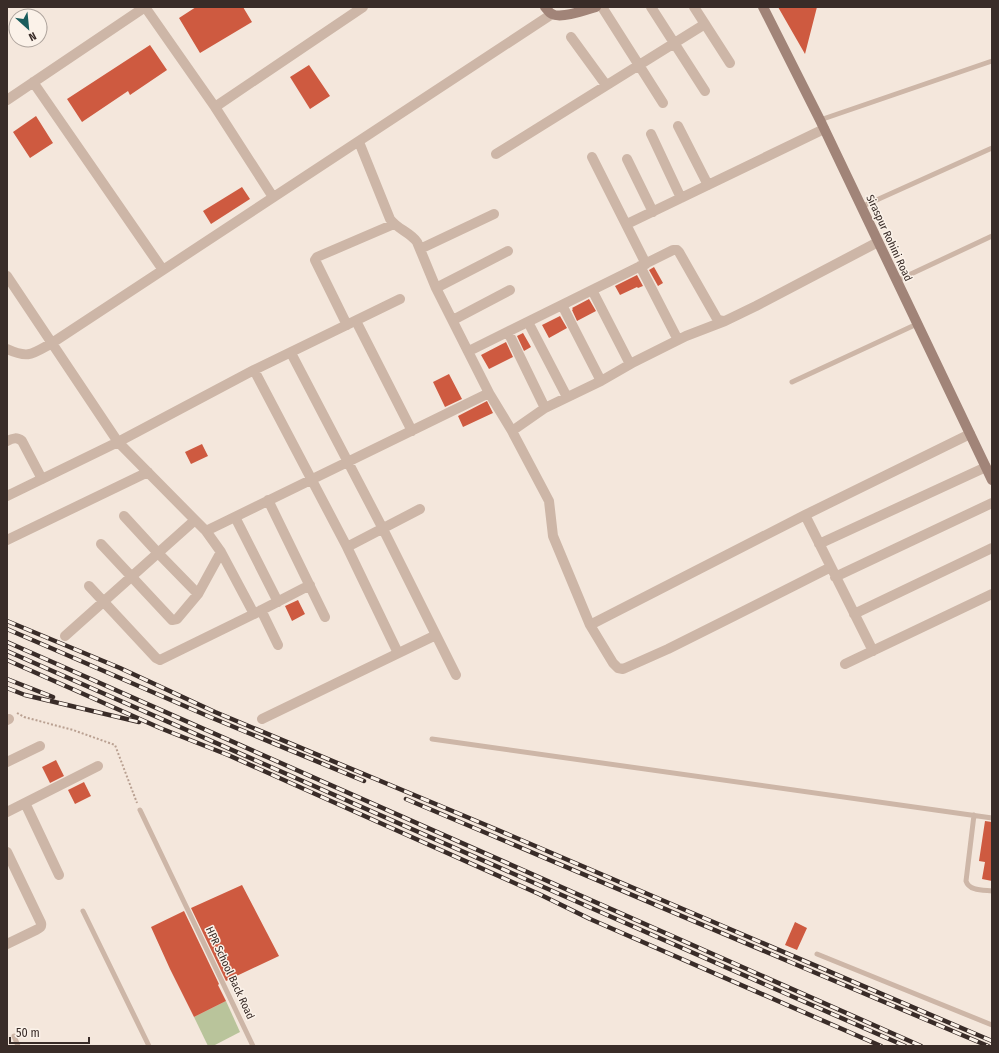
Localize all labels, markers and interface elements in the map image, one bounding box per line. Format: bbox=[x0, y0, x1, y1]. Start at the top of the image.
north arrow bbox=[8, 8, 48, 48]
text: N bbox=[26, 29, 38, 44]
street label: Siraspur Rohini Road bbox=[863, 193, 915, 283]
street label: HPR School Back Road bbox=[203, 925, 257, 1021]
scale bar bbox=[10, 1019, 89, 1045]
text: 50 m bbox=[16, 1026, 40, 1040]

